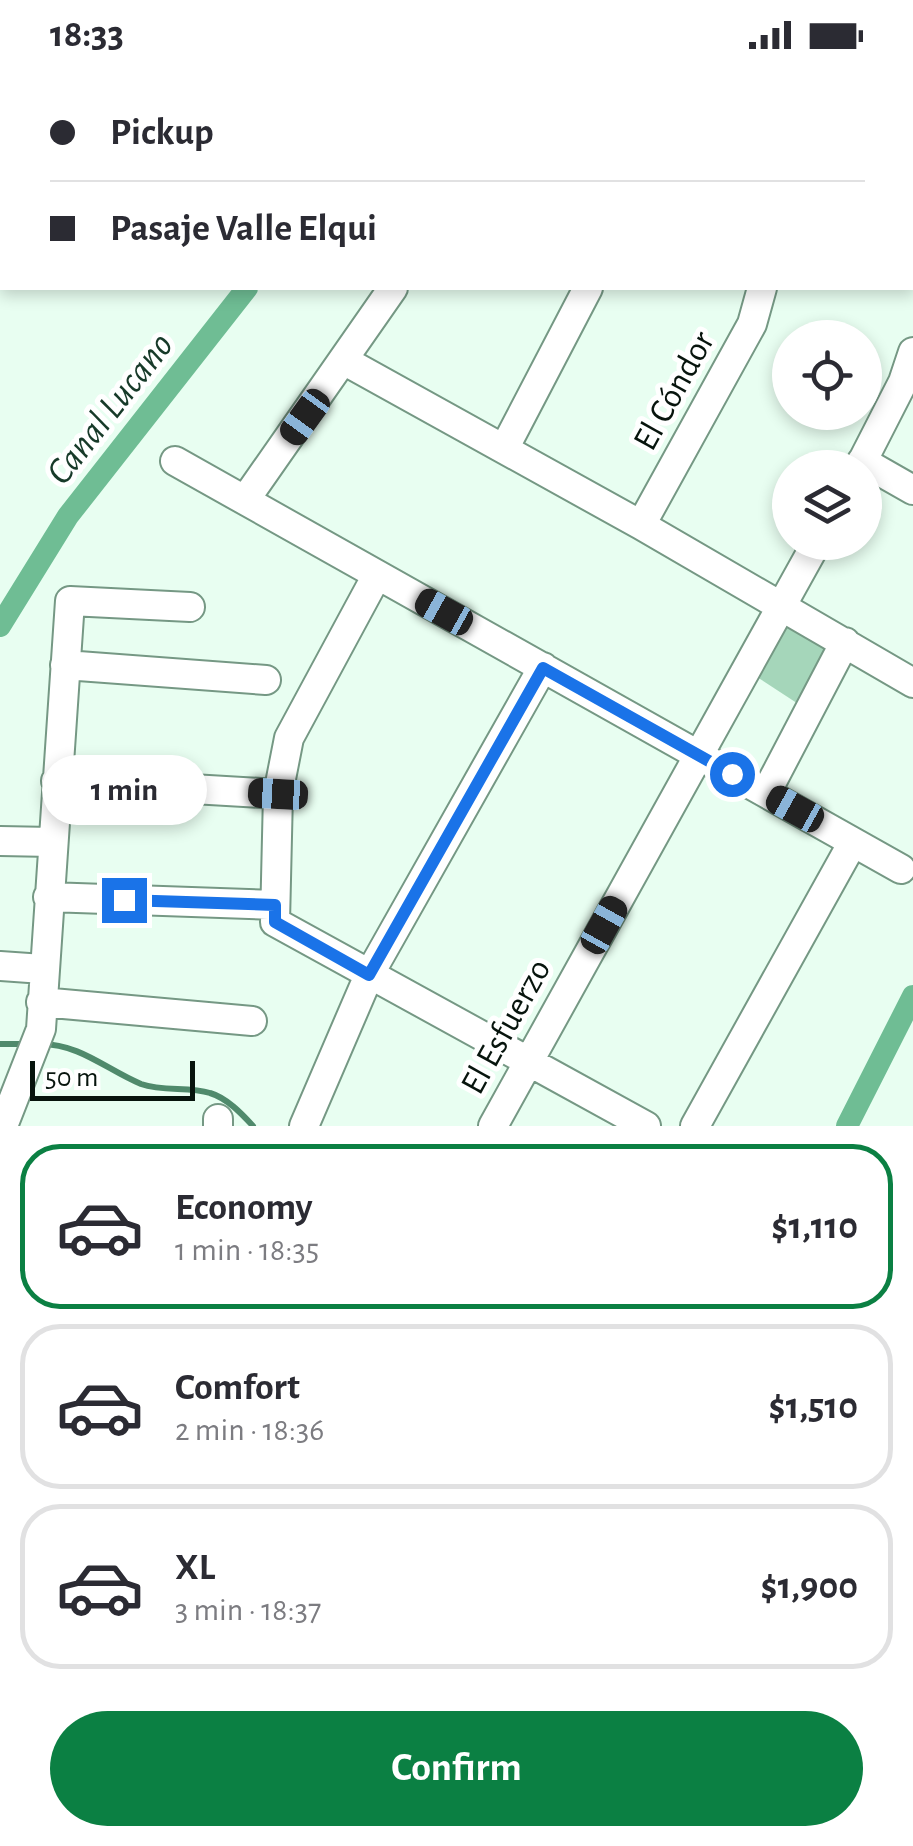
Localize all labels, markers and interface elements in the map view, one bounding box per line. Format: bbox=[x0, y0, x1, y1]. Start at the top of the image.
text: 18:33 bbox=[50, 16, 124, 54]
text: Pickup bbox=[110, 114, 214, 152]
text: Pasaje Valle Elqui bbox=[110, 210, 377, 248]
map controls bbox=[772, 320, 882, 560]
button: locate bbox=[772, 320, 882, 430]
street label: El Cóndor bbox=[628, 325, 721, 456]
water label: Canal Lucano bbox=[40, 327, 181, 492]
car bbox=[275, 384, 335, 450]
button: layers bbox=[772, 450, 882, 560]
car bbox=[410, 584, 478, 640]
route start bbox=[710, 752, 755, 797]
callout: 1 min bbox=[42, 755, 206, 825]
text: 1 min bbox=[91, 774, 158, 806]
car bbox=[247, 777, 309, 811]
car bbox=[761, 781, 829, 837]
route end bbox=[102, 878, 147, 923]
car bbox=[576, 891, 632, 959]
street label: El Esfuerzo bbox=[455, 953, 558, 1100]
scale bar bbox=[30, 1056, 195, 1100]
text: 50 m bbox=[45, 1064, 99, 1092]
icon: car bbox=[55, 1182, 145, 1272]
text: Economy bbox=[175, 1189, 313, 1227]
text: $1,110 bbox=[771, 1208, 858, 1246]
text: 1 min · 18:35 bbox=[175, 1234, 319, 1266]
icon: car bbox=[55, 1362, 145, 1452]
text: Comfort bbox=[175, 1369, 300, 1407]
text: $1,510 bbox=[769, 1388, 858, 1426]
text: 2 min · 18:36 bbox=[175, 1414, 324, 1446]
icon: car bbox=[55, 1542, 145, 1632]
text: XL bbox=[175, 1549, 215, 1587]
text: $1,900 bbox=[761, 1568, 858, 1606]
text: 3 min · 18:37 bbox=[175, 1594, 321, 1626]
button: Confirm bbox=[50, 1711, 863, 1826]

